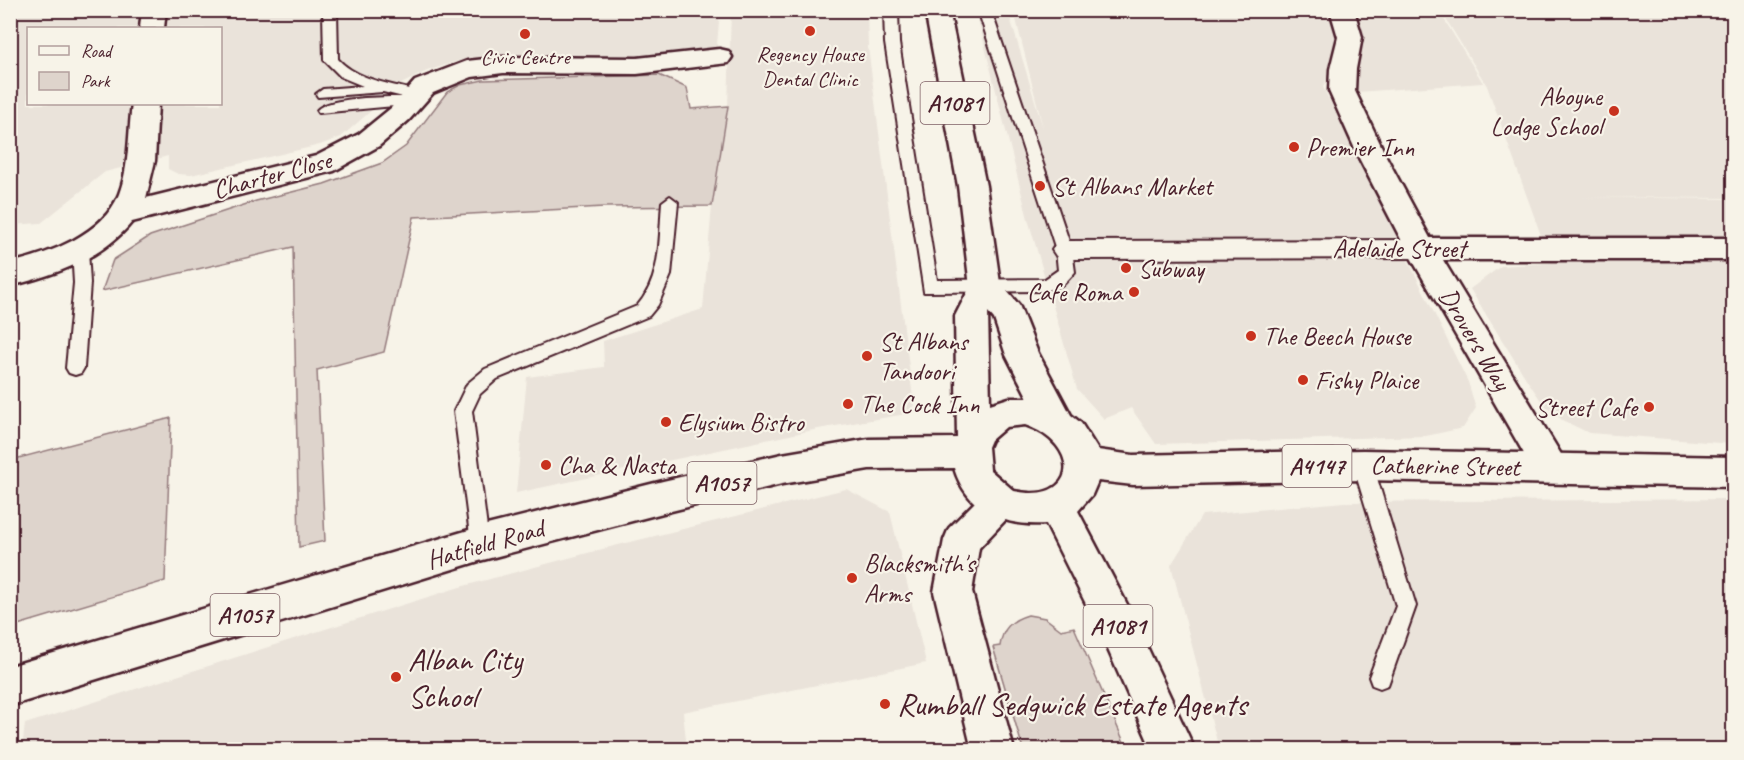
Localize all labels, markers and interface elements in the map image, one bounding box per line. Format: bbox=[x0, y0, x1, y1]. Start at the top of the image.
marker: Regency House Dental Clinic bbox=[803, 24, 817, 38]
legend bbox=[27, 27, 222, 105]
marker: Civic Centre bbox=[518, 27, 532, 41]
text: Road bbox=[81, 40, 114, 62]
place label: Regency House Dental Clinic bbox=[756, 40, 866, 93]
place label: Civic Centre bbox=[480, 43, 571, 71]
text: Park bbox=[81, 70, 111, 92]
place label: Aboyne Lodge School bbox=[1490, 80, 1607, 143]
road number: A1081 bbox=[920, 82, 990, 124]
marker: Aboyne Lodge School bbox=[1607, 104, 1621, 118]
place label: Premier Inn bbox=[1306, 131, 1415, 164]
marker: Premier Inn bbox=[1287, 140, 1301, 154]
street label: Charter Close bbox=[209, 143, 337, 207]
place label: St Albans Market bbox=[1052, 170, 1214, 203]
marker: St Albans Market bbox=[1033, 179, 1047, 193]
street label: Adelaide Street bbox=[1333, 232, 1469, 265]
place label: Subway bbox=[1138, 252, 1206, 285]
marker: Subway bbox=[1119, 261, 1133, 275]
place label: Cafe Roma bbox=[1027, 276, 1124, 309]
street label: Drovers Way bbox=[1432, 282, 1520, 398]
marker: Cafe Roma bbox=[1127, 285, 1141, 299]
place label: The Beech House bbox=[1263, 320, 1412, 353]
place label: St Albans Tandoori bbox=[879, 325, 970, 388]
marker: The Beech House bbox=[1244, 329, 1258, 343]
marker: St Albans Tandoori bbox=[860, 349, 874, 363]
place label: Fishy Plaice bbox=[1315, 364, 1420, 397]
marker: Fishy Plaice bbox=[1296, 373, 1310, 387]
place label: The Cock Inn bbox=[860, 388, 980, 421]
place label: Street Cafe bbox=[1535, 391, 1640, 424]
marker: The Cock Inn bbox=[841, 397, 855, 411]
marker: Street Cafe bbox=[1642, 400, 1656, 414]
place label: Elysium Bistro bbox=[678, 406, 805, 439]
marker: Elysium Bistro bbox=[659, 415, 673, 429]
road number: A4147 bbox=[1282, 445, 1352, 487]
street label: Catherine Street bbox=[1370, 448, 1522, 484]
place label: Cha & Nasta bbox=[558, 449, 677, 482]
marker: Cha & Nasta bbox=[539, 458, 553, 472]
road number: A1057 bbox=[688, 462, 756, 504]
street label: Hatfield Road bbox=[423, 511, 551, 576]
place label: Blacksmith's Arms bbox=[864, 547, 977, 610]
marker: Blacksmith's Arms bbox=[845, 571, 859, 585]
road number: A1057 bbox=[210, 594, 280, 636]
road number: A1081 bbox=[1084, 605, 1152, 647]
place label: Alban City School bbox=[408, 639, 524, 717]
marker: Alban City School bbox=[389, 670, 403, 684]
place label: Rumball Sedgwick Estate Agents bbox=[897, 684, 1250, 725]
marker: Rumball Sedgwick Estate Agents bbox=[878, 697, 892, 711]

